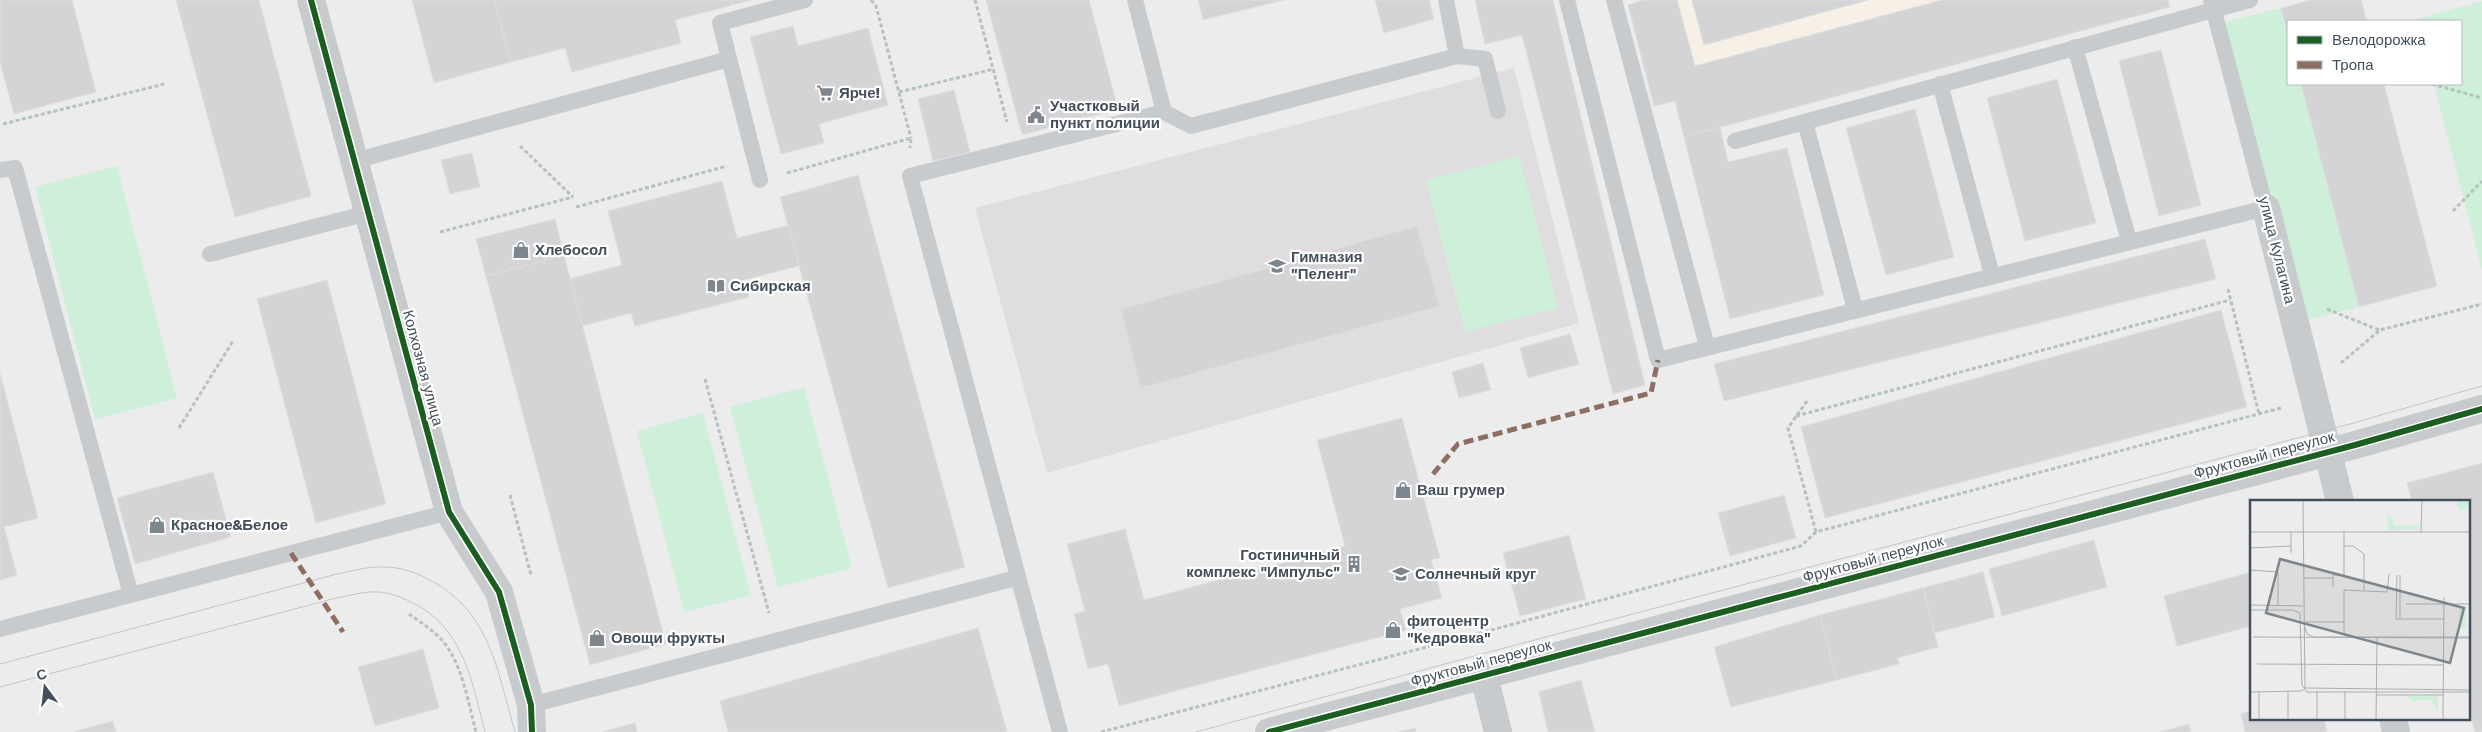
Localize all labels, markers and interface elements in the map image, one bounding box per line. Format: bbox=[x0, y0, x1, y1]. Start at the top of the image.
legend bbox=[2287, 20, 2462, 85]
text: Велодорожка bbox=[2332, 31, 2426, 49]
text: Тропа bbox=[2332, 56, 2374, 74]
supermarket icon: Ярче! bbox=[815, 83, 835, 103]
place label: Ярче! bbox=[839, 84, 880, 102]
place label: Участковый пункт полиции bbox=[1050, 97, 1160, 132]
public building icon: Участковый пункт полиции bbox=[1026, 105, 1046, 125]
street label: улица Кулагина bbox=[2255, 195, 2299, 306]
shop icon: Хлебосол bbox=[511, 240, 531, 260]
place label: Хлебосол bbox=[535, 241, 607, 259]
place label: Гимназия "Пеленг" bbox=[1291, 248, 1362, 283]
school or university icon: Гимназия "Пеленг" bbox=[1267, 256, 1287, 276]
library icon: Сибирская bbox=[706, 276, 726, 296]
place label: Сибирская bbox=[730, 277, 811, 295]
street label: Колхозная улица bbox=[399, 308, 447, 428]
street label: Фруктовый переулок bbox=[2192, 427, 2337, 482]
shop icon: Ваш грумер bbox=[1393, 480, 1413, 500]
place label: Ваш грумер bbox=[1417, 481, 1505, 499]
inset map bbox=[2250, 500, 2470, 720]
shop icon: Красное&Белое bbox=[147, 515, 167, 535]
place label: Красное&Белое bbox=[171, 516, 288, 534]
street label: Фруктовый переулок bbox=[1801, 531, 1946, 586]
place label: Гостиничный комплекс "Импульс" bbox=[1186, 546, 1340, 581]
building icon: Гостиничный комплекс "Импульс" bbox=[1344, 554, 1364, 574]
school or university icon: Солнечный круг bbox=[1391, 564, 1411, 584]
place label: Солнечный круг bbox=[1415, 565, 1536, 583]
place label: фитоцентр "Кедровка" bbox=[1407, 612, 1491, 647]
shop icon: фитоцентр "Кедровка" bbox=[1383, 620, 1403, 640]
shop icon: Овощи фрукты bbox=[587, 628, 607, 648]
place label: Овощи фрукты bbox=[611, 629, 725, 647]
street label: Фруктовый переулок bbox=[1409, 635, 1554, 690]
north arrow bbox=[20, 662, 70, 712]
text: С bbox=[35, 665, 49, 683]

